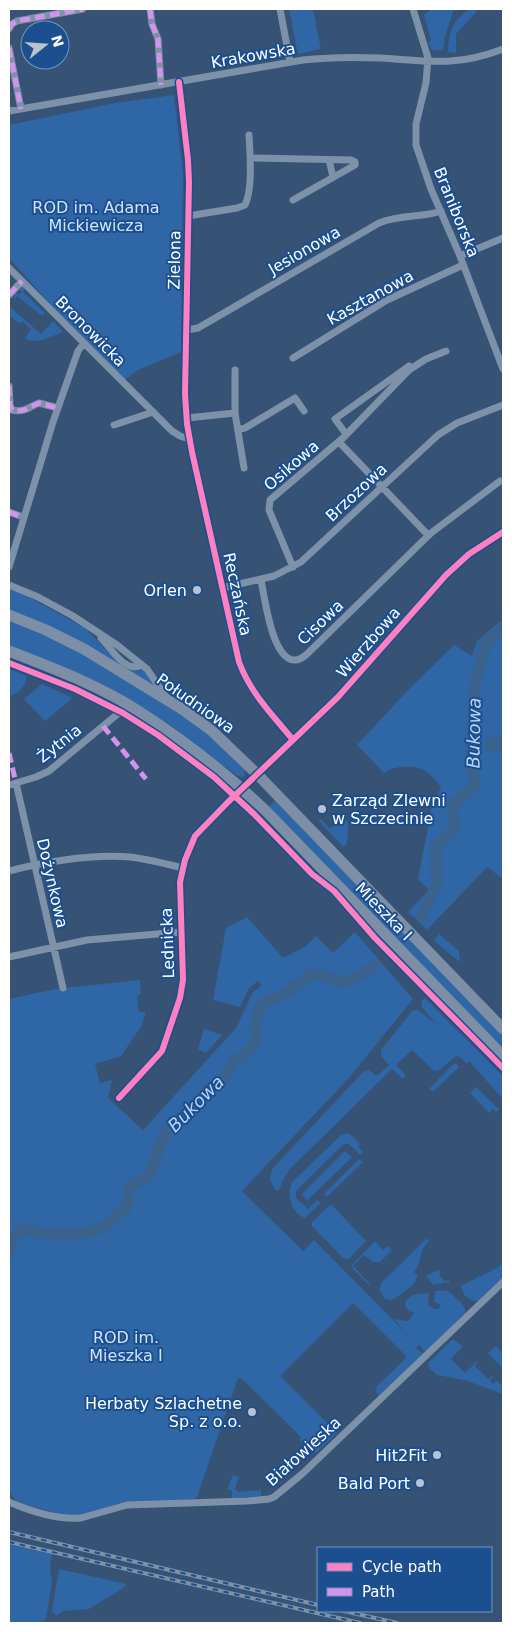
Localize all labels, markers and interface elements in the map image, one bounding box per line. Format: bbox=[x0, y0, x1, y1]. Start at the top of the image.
north arrow bbox=[20, 20, 70, 70]
text: N bbox=[48, 33, 67, 49]
street label: Krakowska bbox=[209, 39, 297, 72]
street label: Braniborska bbox=[430, 164, 483, 260]
park label: ROD im. Adama Mickiewicza bbox=[32, 198, 160, 235]
street label: Jesionowa bbox=[264, 222, 344, 279]
street label: Zielona bbox=[164, 230, 185, 290]
street label: Kasztanowa bbox=[324, 266, 417, 329]
street label: Bronowicka bbox=[51, 292, 130, 371]
street label: Osikowa bbox=[260, 436, 323, 494]
street label: Brzozowa bbox=[322, 459, 391, 526]
street label: Reczańska bbox=[219, 551, 256, 637]
place label: Orlen bbox=[143, 581, 187, 600]
marker: Orlen bbox=[191, 584, 203, 596]
street label: Cisowa bbox=[293, 596, 347, 649]
street label: Wierzbowa bbox=[332, 603, 404, 682]
street label: Południowa bbox=[153, 670, 238, 737]
water label: Bukowa bbox=[462, 697, 485, 769]
street label: Żytnia bbox=[33, 720, 85, 767]
place label: Zarząd Zlewni w Szczecinie bbox=[332, 791, 446, 828]
marker: Zarząd Zlewni w Szczecinie bbox=[316, 803, 328, 815]
street label: Dożynkowa bbox=[33, 836, 72, 930]
street label: Mieszka I bbox=[351, 878, 416, 944]
street label: Lednicka bbox=[157, 907, 178, 979]
water label: Bukowa bbox=[163, 1071, 228, 1136]
park label: ROD im. Mieszka I bbox=[89, 1328, 163, 1365]
place label: Herbaty Szlachetne Sp. z o.o. bbox=[85, 1394, 242, 1431]
marker: Herbaty Szlachetne Sp. z o.o. bbox=[246, 1406, 258, 1418]
street label: Białowieska bbox=[262, 1413, 345, 1490]
place label: Hit2Fit bbox=[375, 1446, 427, 1465]
marker: Hit2Fit bbox=[431, 1449, 443, 1461]
place label: Bald Port bbox=[338, 1474, 410, 1493]
marker: Bald Port bbox=[414, 1477, 426, 1489]
legend bbox=[317, 1547, 492, 1612]
text: Cycle path bbox=[362, 1558, 442, 1576]
text: Path bbox=[362, 1583, 395, 1601]

